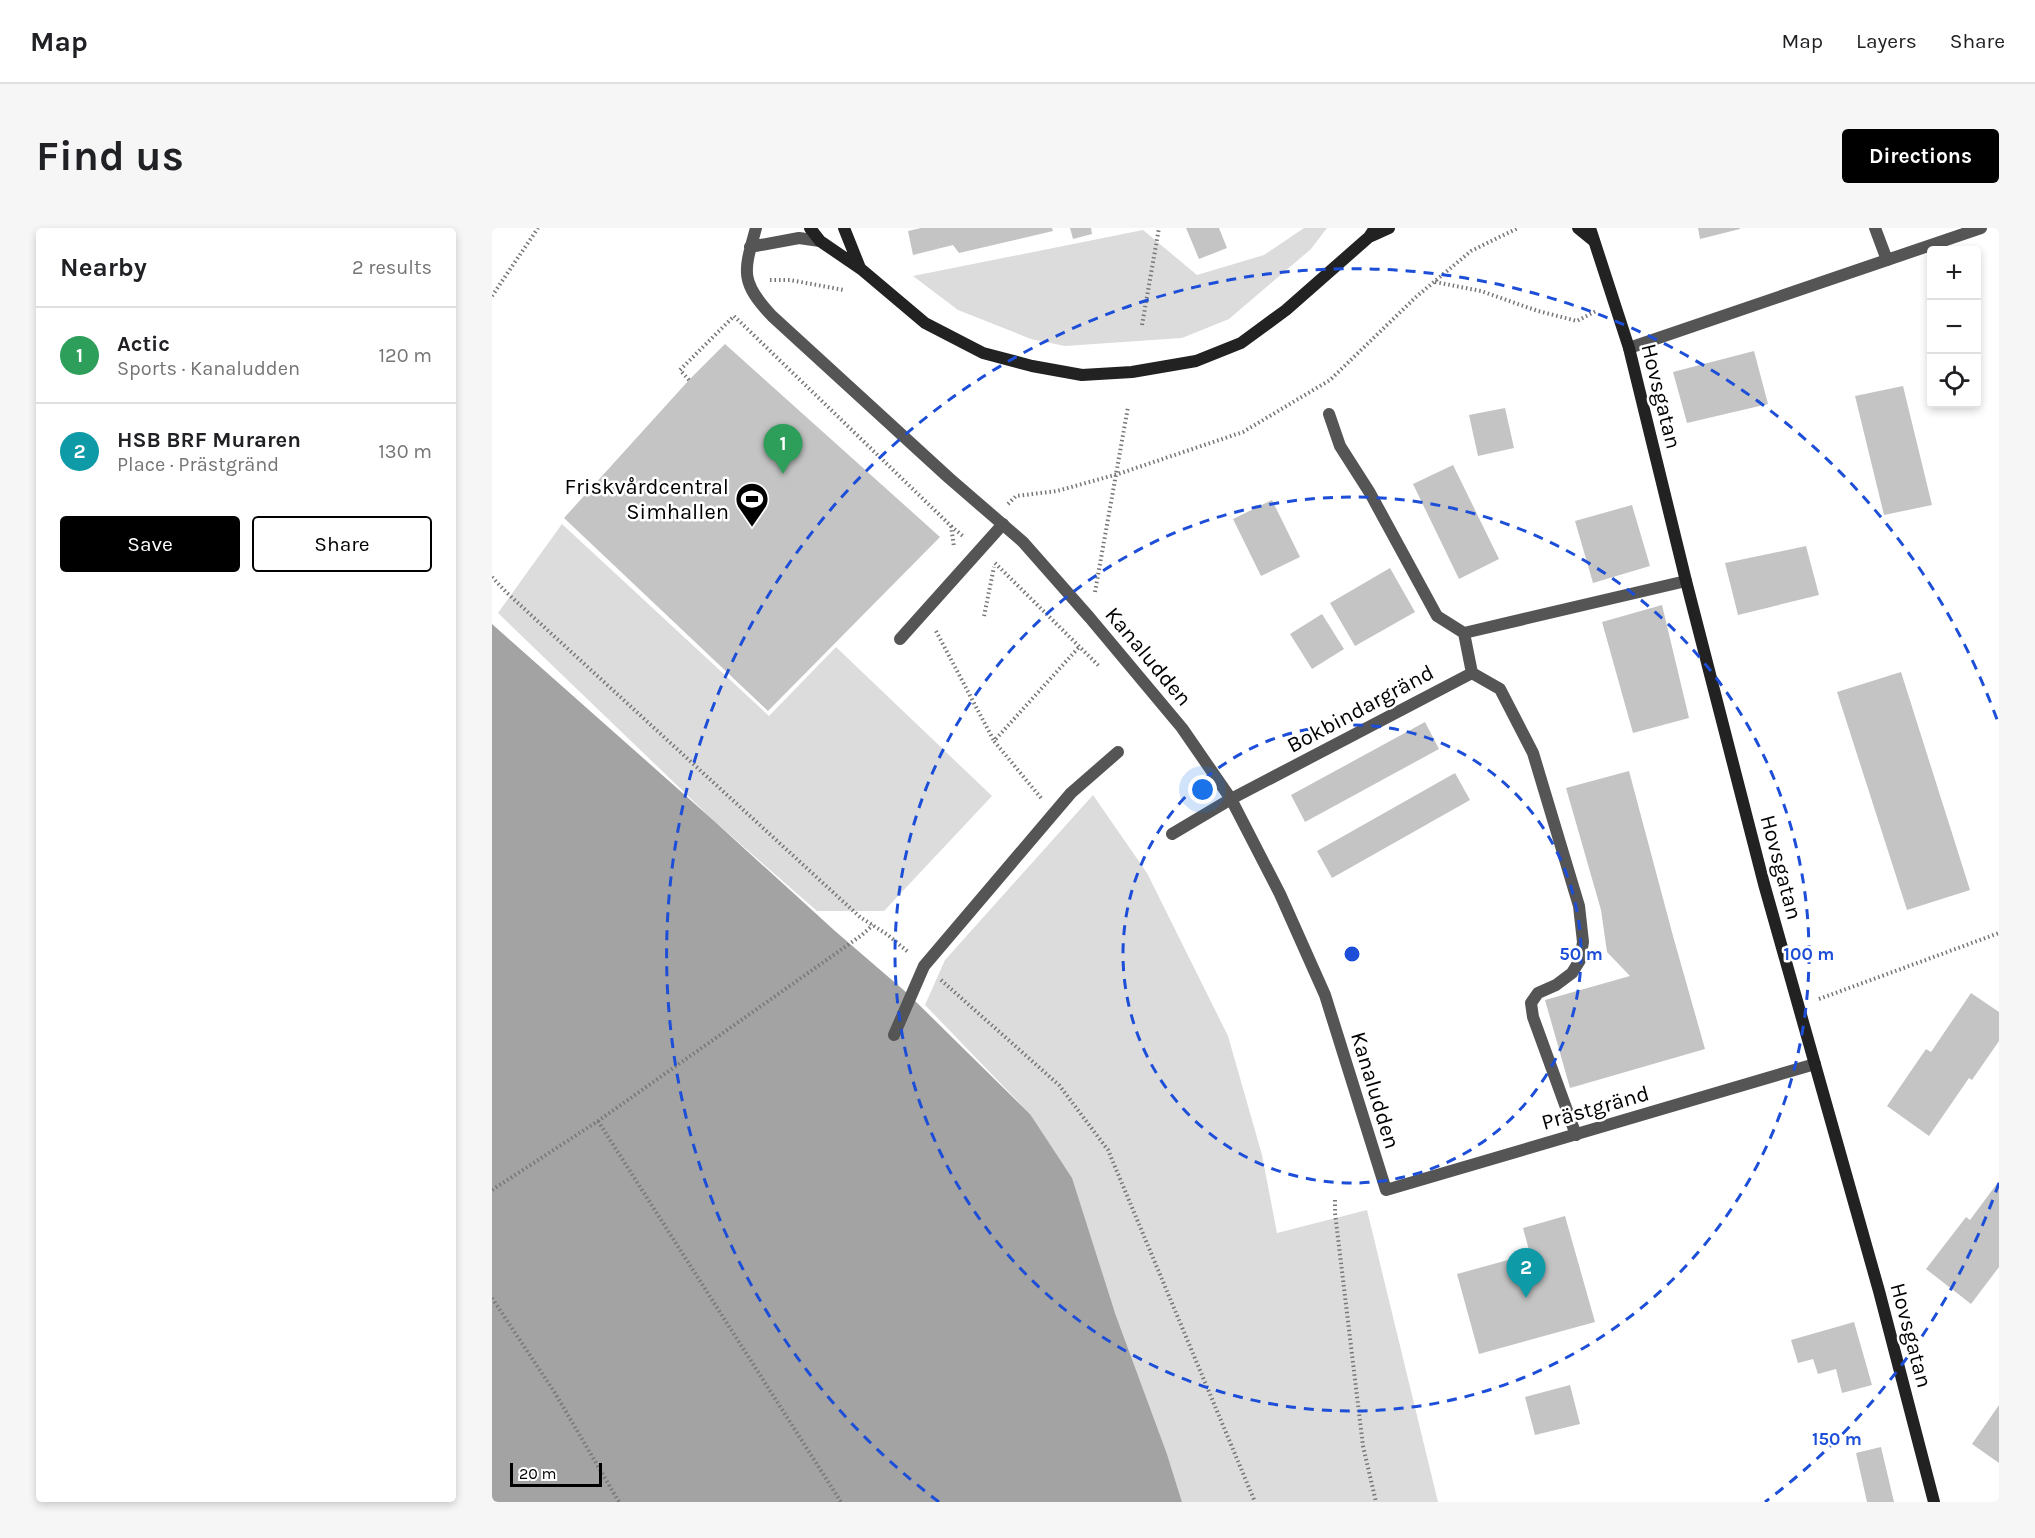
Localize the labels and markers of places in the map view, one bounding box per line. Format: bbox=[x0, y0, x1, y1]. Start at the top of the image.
pin: 1 bbox=[764, 424, 802, 474]
place label: Friskvårdcentral Simhallen bbox=[564, 474, 729, 525]
sports icon: Friskvårdcentral Simhallen bbox=[734, 481, 770, 528]
centre of rings bbox=[1342, 944, 1362, 964]
pin: 2 bbox=[1506, 1248, 1546, 1298]

